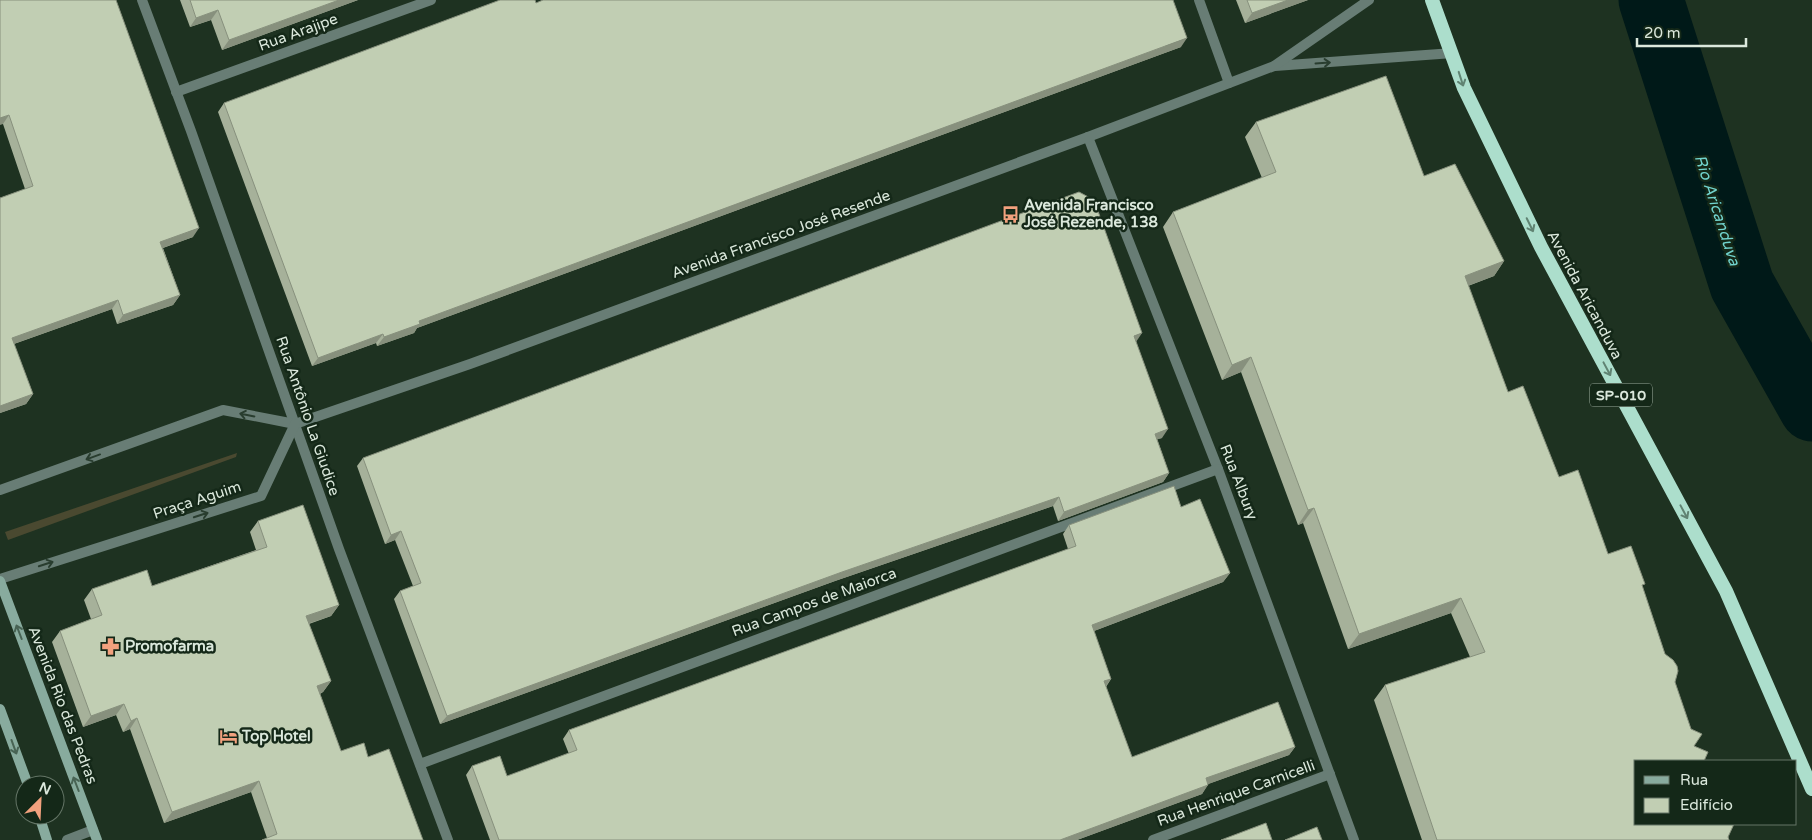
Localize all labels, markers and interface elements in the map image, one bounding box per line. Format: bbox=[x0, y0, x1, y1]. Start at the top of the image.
street label: Rua Arajipe bbox=[256, 9, 340, 55]
scale bar bbox=[1637, 15, 1746, 47]
text: 20 m bbox=[1644, 24, 1681, 42]
one-way arrow bbox=[1314, 58, 1330, 67]
one-way arrow bbox=[1457, 70, 1466, 86]
water label: Rio Aricanduva bbox=[1690, 152, 1745, 269]
street label: Avenida Francisco José Resende bbox=[669, 186, 893, 282]
place label: Avenida Francisco José Rezende, 138 bbox=[1023, 196, 1159, 231]
bus stop icon: Avenida Francisco José Rezende, 138 bbox=[1000, 204, 1020, 224]
one-way arrow bbox=[1526, 218, 1536, 233]
street label: Avenida Aricanduva bbox=[1544, 228, 1626, 362]
street label: Rua Antônio La Giudice bbox=[272, 334, 344, 498]
one-way arrow bbox=[1602, 361, 1612, 376]
road number: SP-010 bbox=[1590, 384, 1652, 406]
one-way arrow bbox=[239, 409, 255, 419]
street label: Rua Albury bbox=[1216, 442, 1262, 522]
one-way arrow bbox=[86, 453, 101, 462]
street label: Praça Aguim bbox=[151, 477, 243, 523]
one-way arrow bbox=[1680, 504, 1689, 519]
one-way arrow bbox=[193, 509, 209, 519]
one-way arrow bbox=[38, 559, 54, 569]
street label: Rua Campos de Maiorca bbox=[729, 564, 899, 640]
street label: Avenida Rio das Pedras bbox=[25, 624, 101, 786]
one-way arrow bbox=[14, 625, 23, 640]
pharmacy icon: Promofarma bbox=[101, 636, 121, 656]
place label: Promofarma bbox=[125, 637, 214, 655]
hotel icon: Top Hotel bbox=[218, 726, 238, 746]
place label: Top Hotel bbox=[241, 727, 311, 746]
one-way arrow bbox=[10, 739, 19, 754]
street label: Rua Henrique Carnicelli bbox=[1155, 756, 1317, 830]
legend bbox=[1634, 760, 1797, 825]
text: Rua bbox=[1680, 771, 1708, 789]
north arrow bbox=[15, 775, 65, 825]
one-way arrow bbox=[71, 777, 80, 792]
text: N bbox=[36, 779, 54, 799]
text: Edifício bbox=[1680, 796, 1733, 814]

